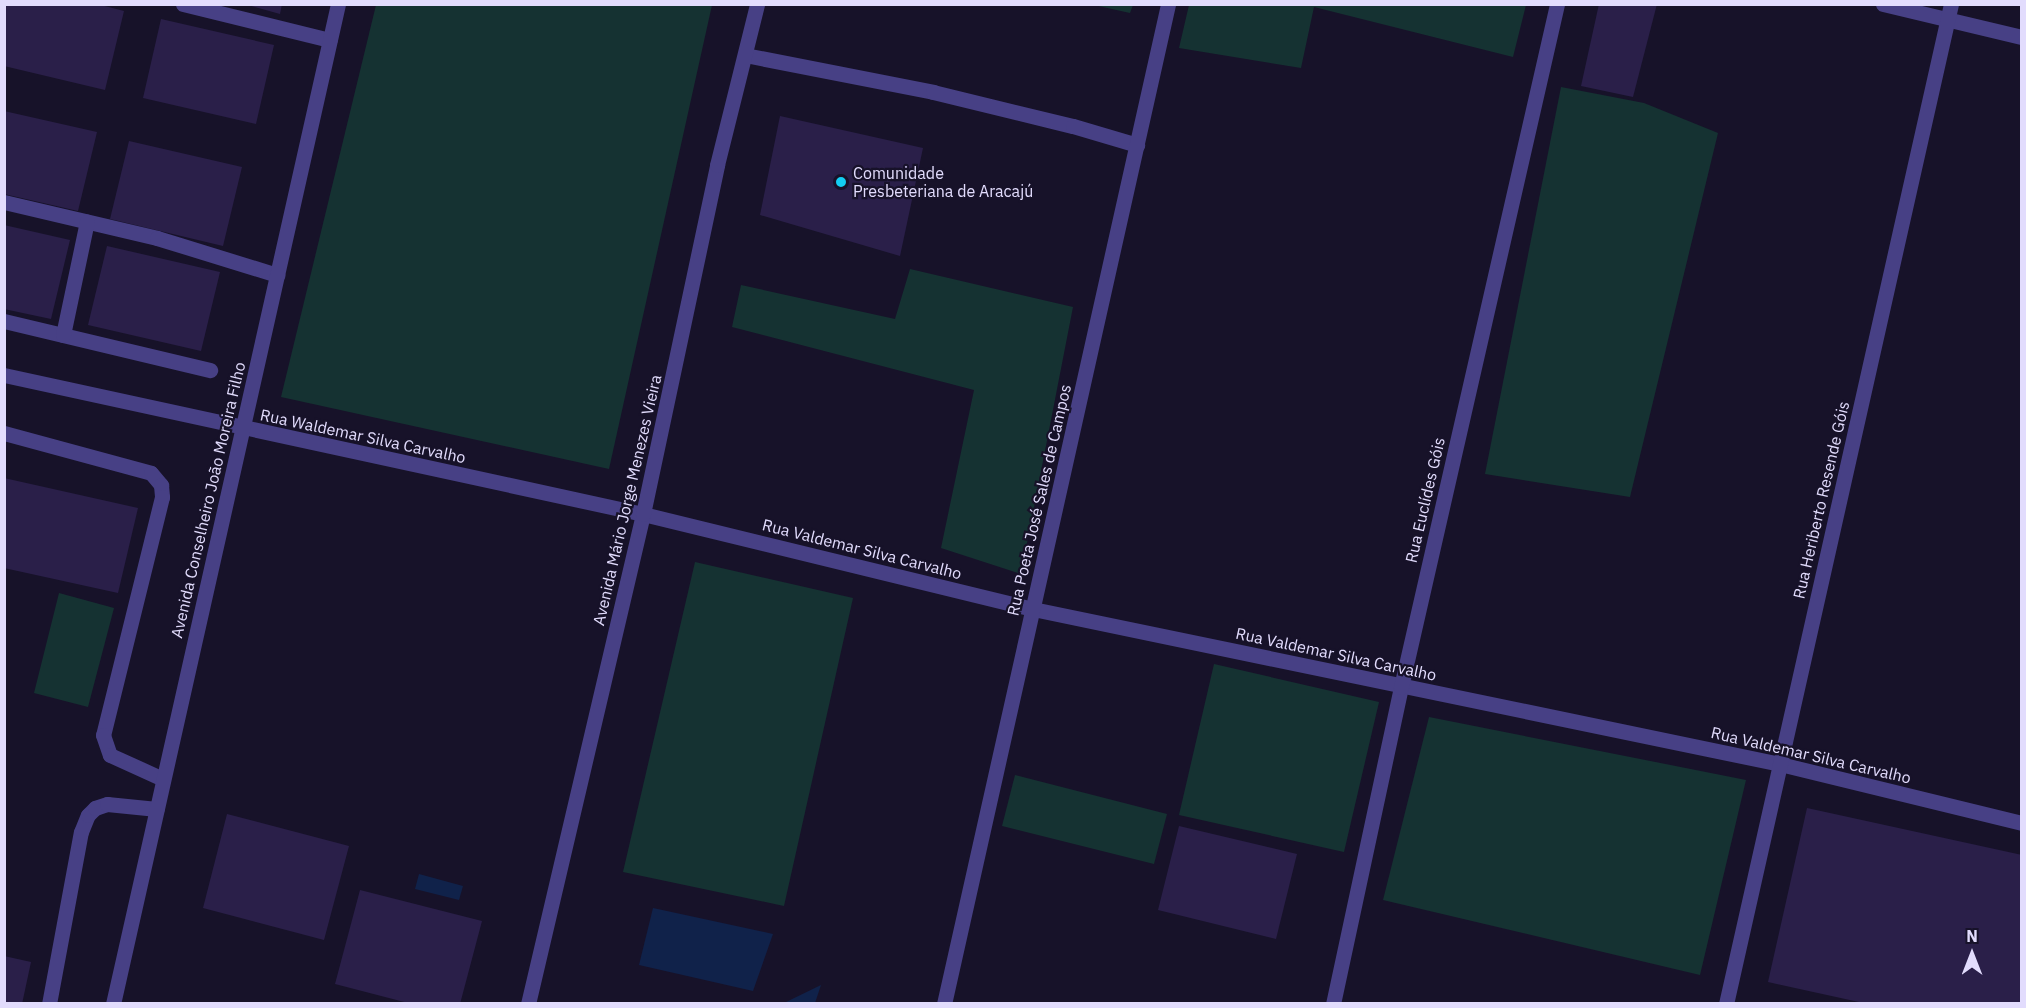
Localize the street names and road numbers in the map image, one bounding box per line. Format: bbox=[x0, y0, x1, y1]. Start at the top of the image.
street label: Avenida Conselheiro João Moreira Filho bbox=[167, 360, 249, 640]
street label: Avenida Mário Jorge Menezes Vieira bbox=[589, 373, 665, 627]
street label: Rua Poeta José Sales de Campos bbox=[1003, 382, 1075, 618]
street label: Rua Heriberto Resende Góis bbox=[1789, 399, 1853, 601]
street label: Rua Waldemar Silva Carvalho bbox=[259, 405, 467, 467]
street label: Rua Euclídes Góis bbox=[1401, 435, 1449, 565]
street label: Rua Valdemar Silva Carvalho bbox=[760, 515, 964, 583]
street label: Rua Valdemar Silva Carvalho bbox=[1234, 623, 1438, 685]
street label: Rua Valdemar Silva Carvalho bbox=[1709, 723, 1913, 787]

